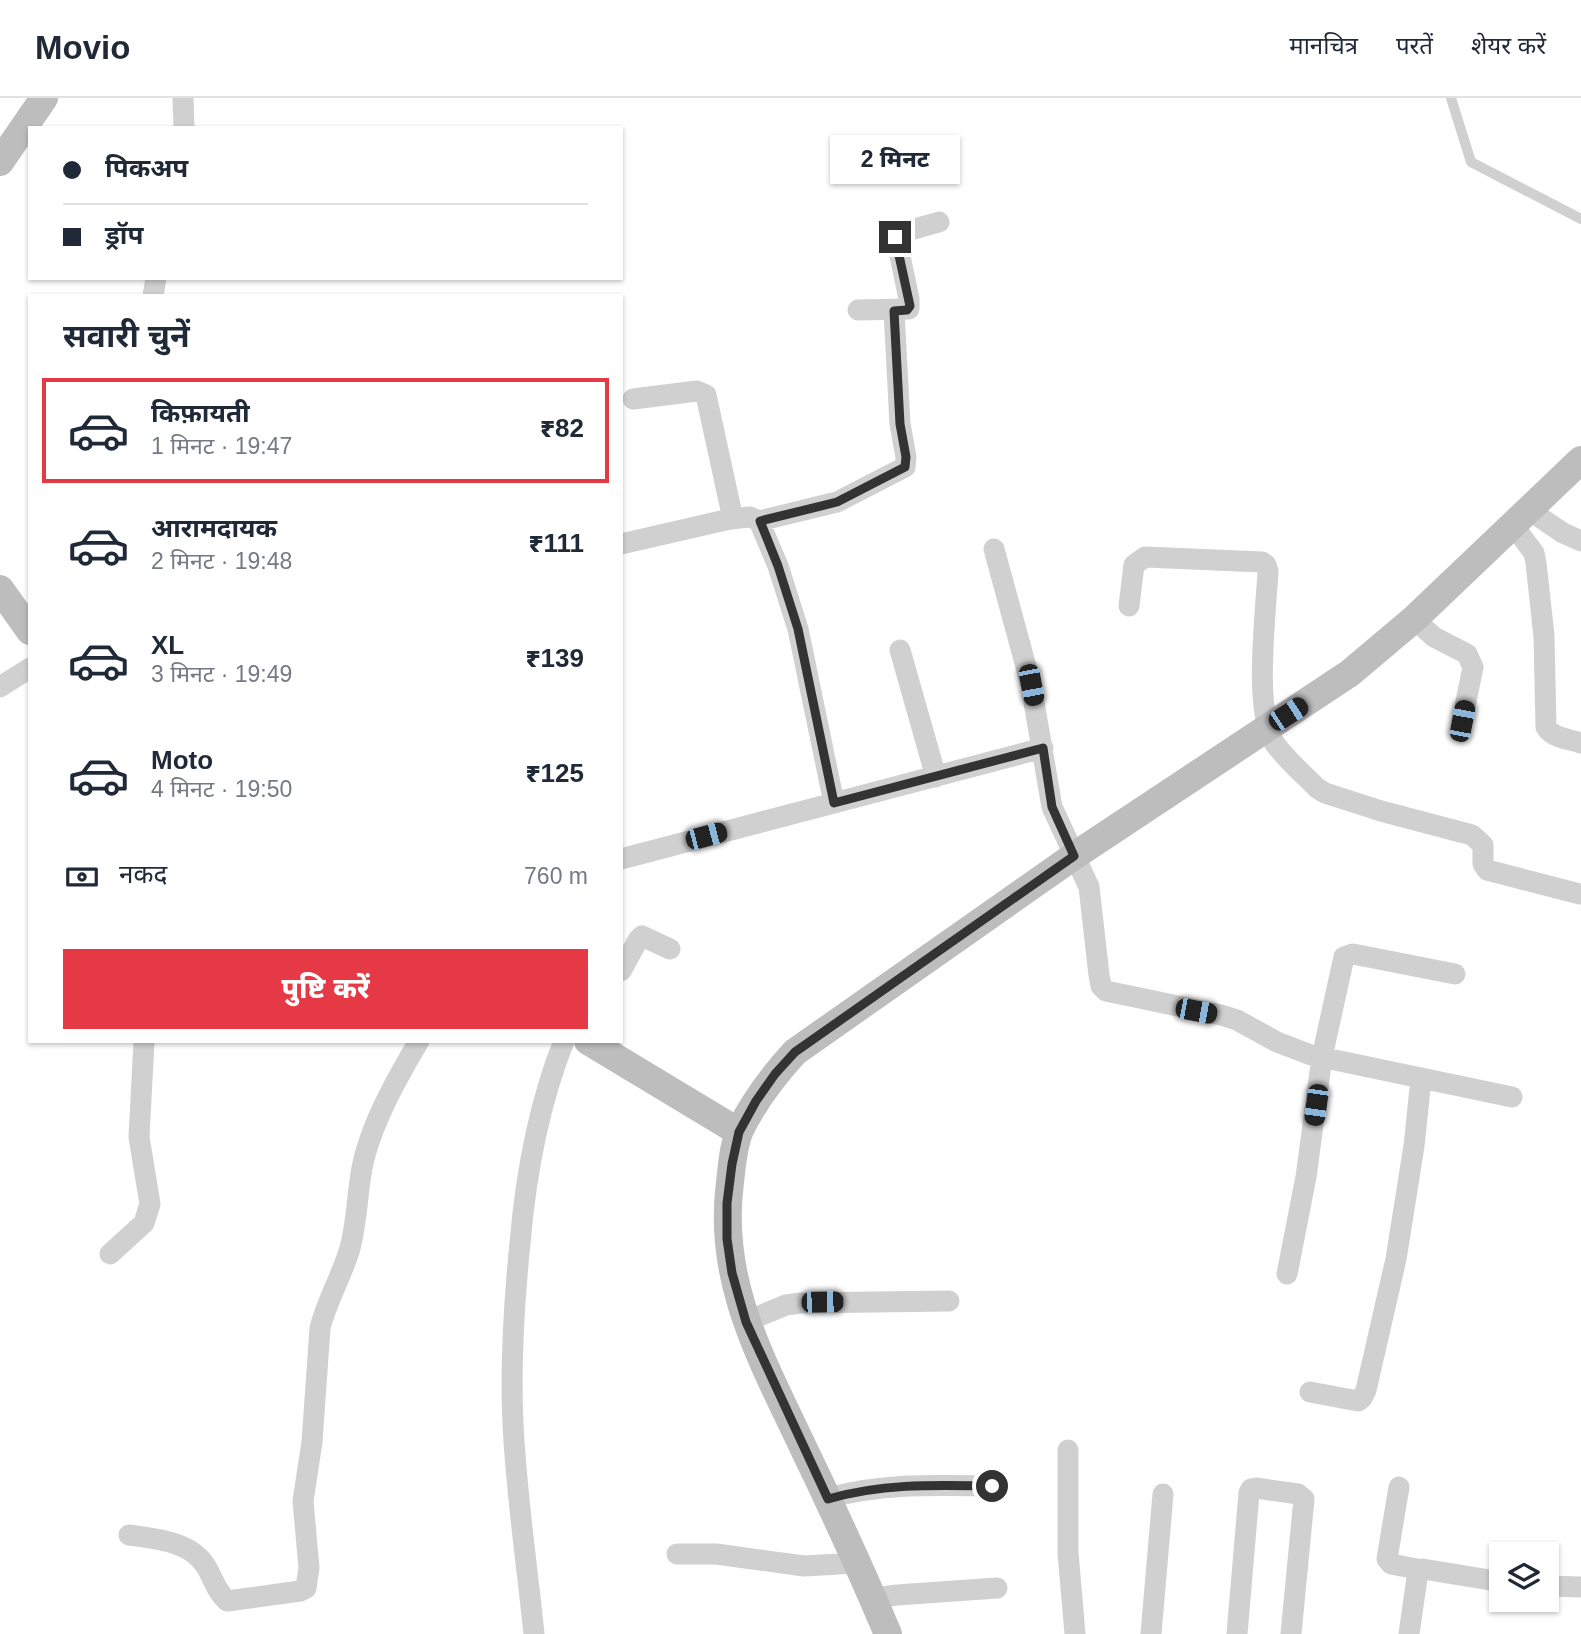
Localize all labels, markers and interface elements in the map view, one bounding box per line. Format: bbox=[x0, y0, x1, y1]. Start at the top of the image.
text: Movio bbox=[35, 29, 130, 66]
text: मानचित्र bbox=[1289, 32, 1358, 59]
text: परतें bbox=[1396, 32, 1433, 59]
text: शेयर करें bbox=[1471, 32, 1546, 59]
callout: 2 मिनट bbox=[830, 136, 960, 184]
text: 2 मिनट bbox=[861, 146, 929, 172]
text: पिकअप bbox=[105, 153, 188, 183]
text: ड्रॉप bbox=[105, 220, 143, 250]
route end bbox=[879, 221, 911, 253]
text: सवारी चुनें bbox=[63, 318, 190, 354]
text: किफ़ायती bbox=[151, 398, 250, 428]
icon: car bbox=[67, 399, 130, 462]
text: ₹82 bbox=[540, 413, 584, 443]
text: 1 मिनट · 19:47 bbox=[151, 433, 292, 459]
text: आरामदायक bbox=[151, 513, 277, 543]
icon: car bbox=[67, 514, 130, 577]
text: ₹111 bbox=[528, 528, 584, 558]
text: 2 मिनट · 19:48 bbox=[151, 548, 292, 574]
icon: car bbox=[67, 629, 130, 692]
text: XL bbox=[151, 630, 184, 660]
text: ₹139 bbox=[526, 643, 584, 673]
text: 3 मिनट · 19:49 bbox=[151, 661, 292, 687]
car bbox=[1017, 662, 1046, 708]
car bbox=[1265, 694, 1312, 734]
car bbox=[1448, 698, 1477, 744]
icon: car bbox=[67, 744, 130, 807]
text: Moto bbox=[151, 745, 213, 775]
text: ₹125 bbox=[526, 758, 584, 788]
text: 4 मिनट · 19:50 bbox=[151, 776, 292, 802]
car bbox=[683, 820, 730, 852]
icon: cash bbox=[63, 858, 101, 896]
text: नकद bbox=[119, 859, 167, 889]
text: 760 m bbox=[524, 863, 588, 889]
button: पुष्टि करें bbox=[63, 949, 588, 1029]
car bbox=[1174, 997, 1219, 1025]
car bbox=[1303, 1083, 1330, 1127]
car bbox=[801, 1291, 844, 1313]
route start bbox=[976, 1470, 1008, 1502]
map controls bbox=[1489, 1542, 1559, 1612]
button: layers bbox=[1489, 1542, 1559, 1612]

